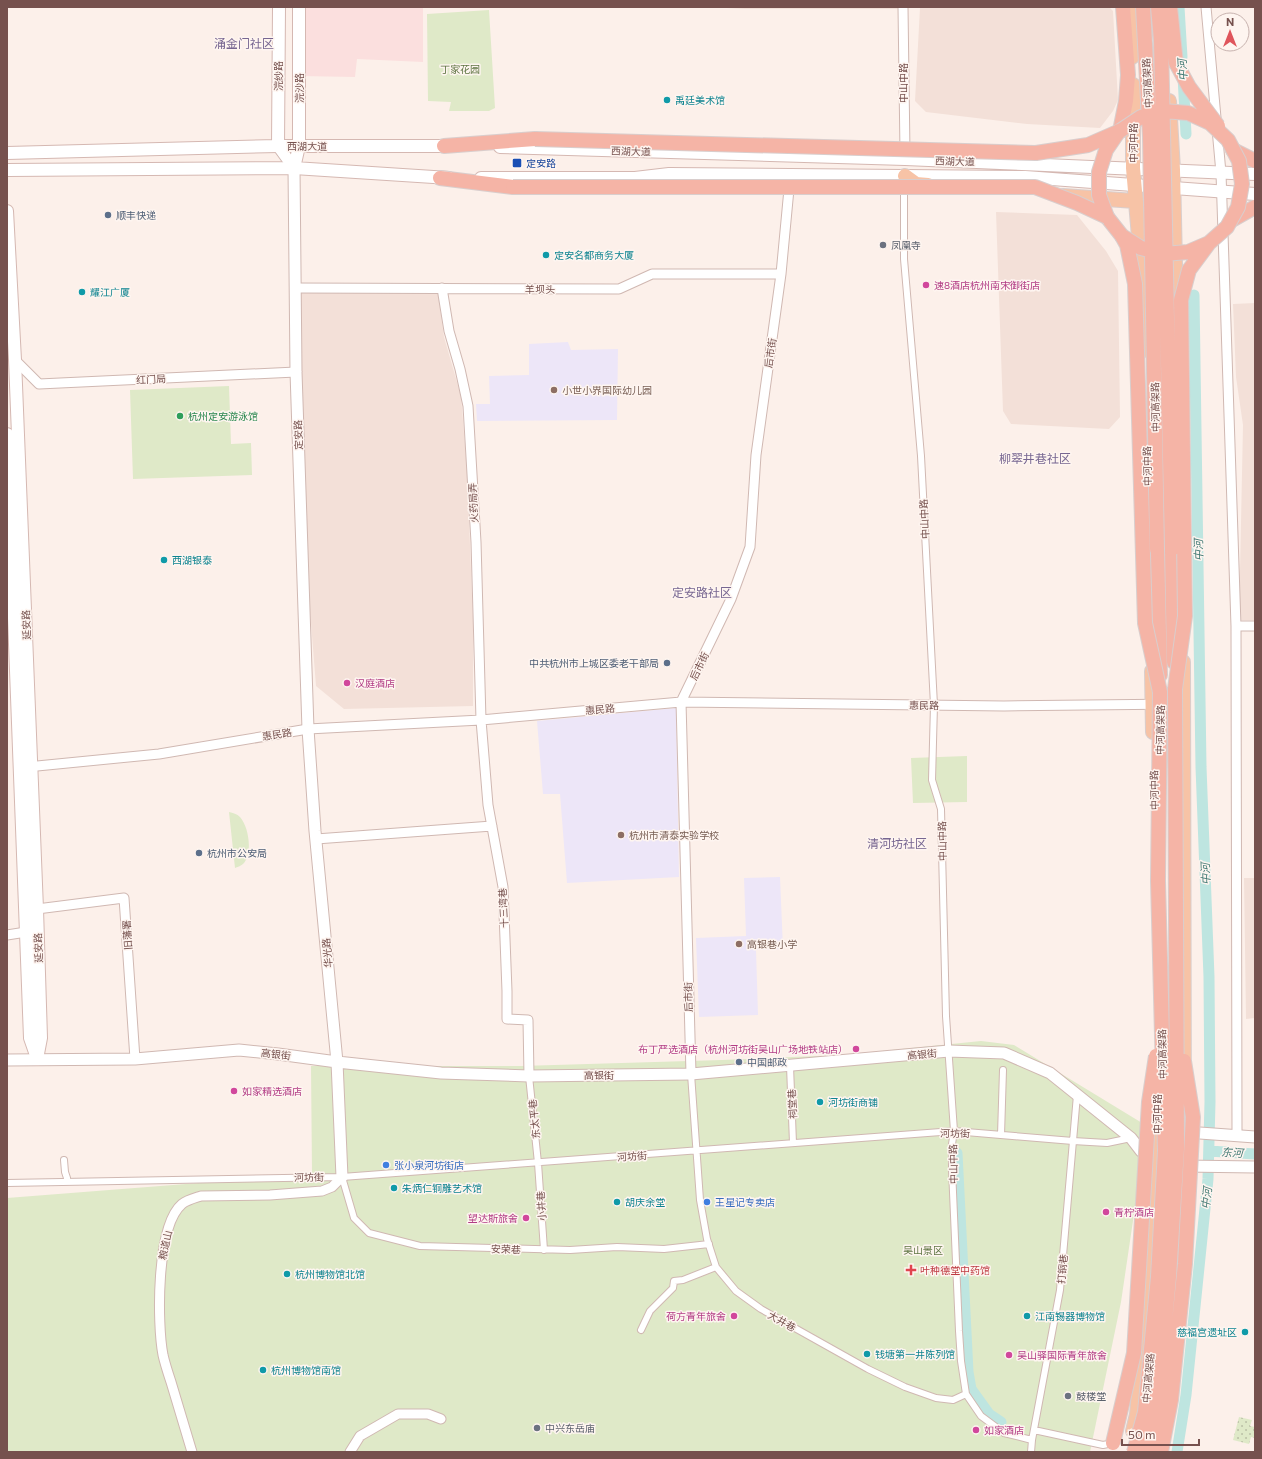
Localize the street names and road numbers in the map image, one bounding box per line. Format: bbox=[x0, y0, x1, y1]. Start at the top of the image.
street label: 中河高架路 bbox=[1140, 58, 1154, 108]
street label: 浣纱路 bbox=[272, 61, 284, 91]
street label: 中山中路 bbox=[897, 63, 909, 103]
street label: 浣沙路 bbox=[293, 73, 305, 103]
street label: 中河中路 bbox=[1127, 123, 1139, 163]
street label: 西湖大道 bbox=[287, 140, 327, 152]
street label: 西湖大道 bbox=[611, 144, 651, 158]
street label: 西湖大道 bbox=[935, 154, 975, 168]
street label: 羊坝头 bbox=[525, 283, 555, 295]
street label: 后市街 bbox=[762, 337, 778, 369]
street label: 红门局 bbox=[136, 372, 166, 386]
street label: 中河高架路 bbox=[1149, 382, 1161, 432]
street label: 定安路 bbox=[291, 420, 305, 450]
street label: 中河中路 bbox=[1141, 446, 1153, 486]
street label: 火药局弄 bbox=[466, 483, 480, 523]
street label: 中山中路 bbox=[917, 499, 931, 539]
street label: 延安路 bbox=[19, 610, 33, 640]
street label: 后市街 bbox=[687, 650, 711, 682]
street label: 惠民路 bbox=[909, 699, 939, 711]
street label: 惠民路 bbox=[585, 702, 615, 716]
street label: 中河高架路 bbox=[1154, 705, 1166, 755]
street label: 惠民路 bbox=[261, 726, 293, 742]
street label: 中河中路 bbox=[1148, 770, 1160, 810]
street label: 中山中路 bbox=[936, 821, 948, 861]
street label: 十三湾巷 bbox=[496, 888, 510, 928]
street label: 旧藩署 bbox=[120, 920, 134, 950]
street label: 延安路 bbox=[31, 933, 45, 963]
street label: 华光路 bbox=[320, 938, 334, 968]
street label: 后市街 bbox=[682, 982, 694, 1012]
street label: 中河高架路 bbox=[1156, 1029, 1168, 1079]
street label: 高银街 bbox=[260, 1046, 292, 1062]
street label: 高银街 bbox=[907, 1047, 937, 1061]
street label: 高银街 bbox=[584, 1069, 614, 1081]
street label: 祠堂巷 bbox=[785, 1089, 799, 1119]
street label: 中河中路 bbox=[1151, 1094, 1163, 1134]
street label: 东太平巷 bbox=[526, 1098, 542, 1140]
street label: 河坊街 bbox=[940, 1127, 970, 1139]
street label: 中山中路 bbox=[947, 1144, 959, 1184]
street label: 河坊街 bbox=[617, 1149, 647, 1163]
street label: 河坊街 bbox=[294, 1171, 324, 1183]
street label: 小井巷 bbox=[534, 1191, 548, 1221]
street label: 粮道山 bbox=[156, 1229, 174, 1261]
street label: 安荣巷 bbox=[491, 1242, 521, 1256]
street label: 打铜巷 bbox=[1054, 1253, 1070, 1285]
street label: 大井巷 bbox=[766, 1308, 798, 1334]
street label: 中河高架路 bbox=[1140, 1353, 1156, 1403]

